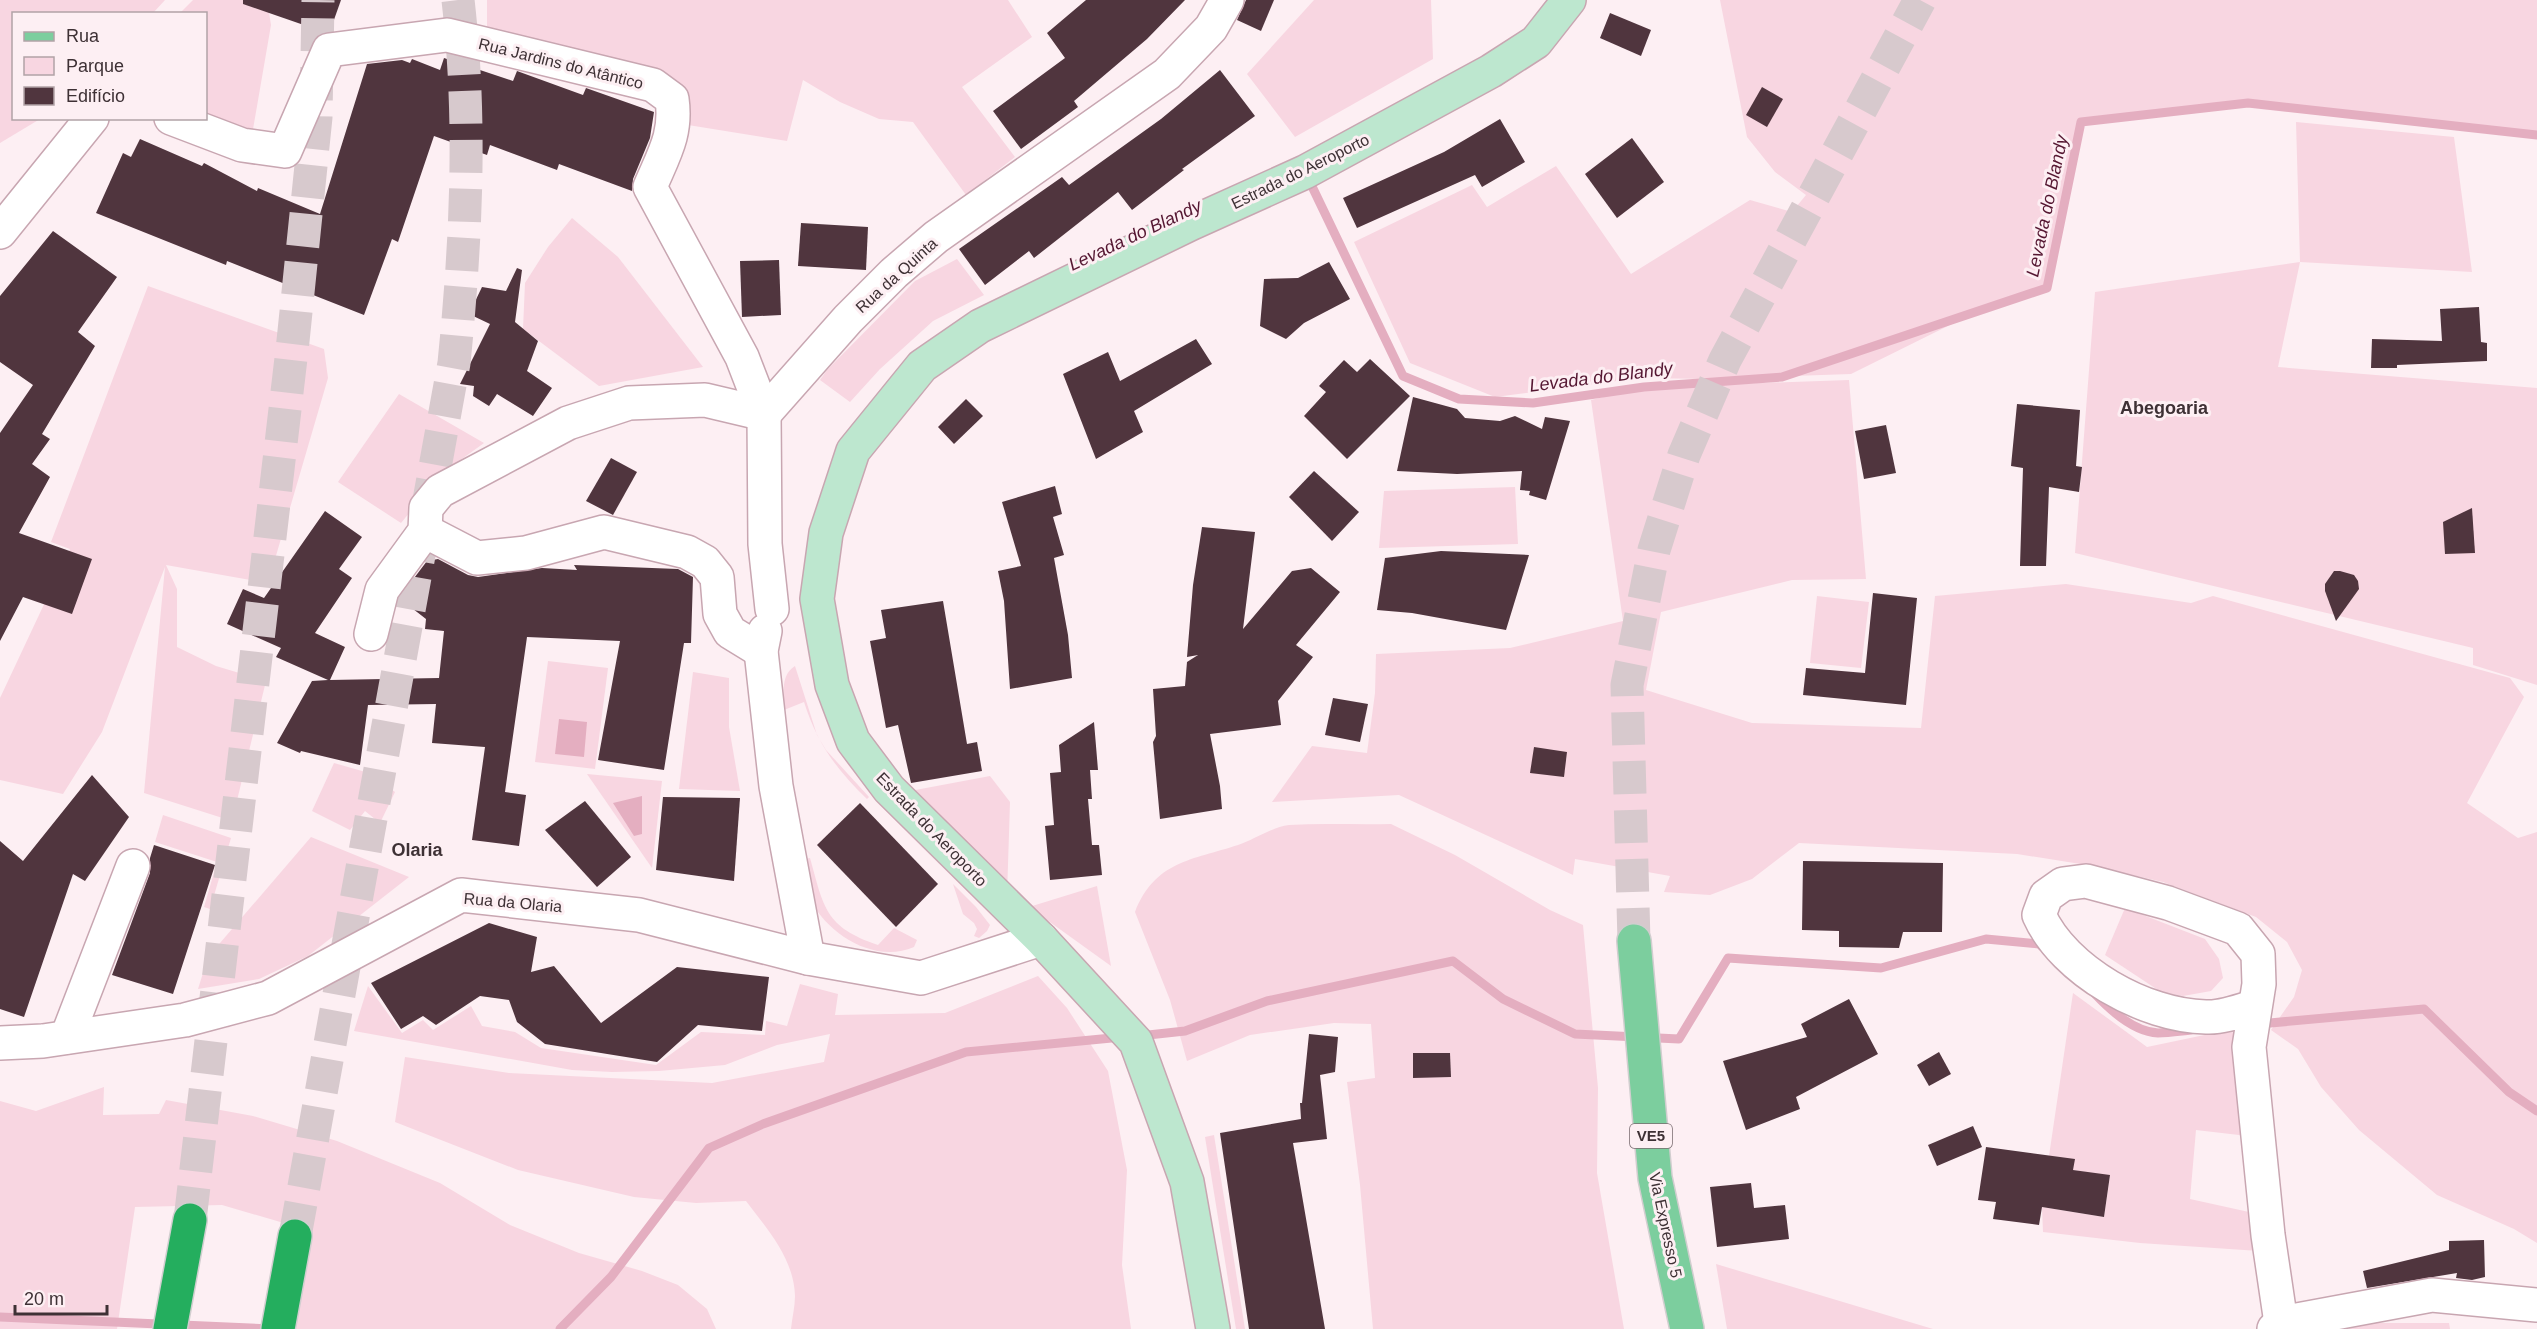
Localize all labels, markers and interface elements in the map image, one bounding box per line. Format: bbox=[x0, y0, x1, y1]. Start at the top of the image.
legend bbox=[12, 12, 207, 120]
text: Rua bbox=[66, 26, 100, 46]
street label: Rua Jardins do Atântico bbox=[477, 35, 645, 92]
text: Parque bbox=[66, 56, 124, 76]
text: Edifício bbox=[66, 86, 125, 106]
street label: Estrada do Aeroporto bbox=[1229, 131, 1372, 212]
water label: Levada do Blandy bbox=[2022, 132, 2072, 279]
water label: Levada do Blandy bbox=[1065, 195, 1205, 275]
street label: Rua da Quinta bbox=[852, 234, 940, 316]
water label: Levada do Blandy bbox=[1528, 358, 1675, 396]
district label: Abegoaria bbox=[2120, 398, 2209, 418]
street label: Estrada do Aeroporto bbox=[873, 769, 990, 890]
district label: Olaria bbox=[391, 840, 444, 860]
street label: Rua da Olaria bbox=[463, 890, 563, 915]
road number: VE5 bbox=[1630, 1124, 1672, 1148]
street label: Via Expresso 5 bbox=[1646, 1171, 1685, 1279]
scale bar bbox=[15, 1278, 106, 1316]
text: 20 m bbox=[24, 1289, 64, 1309]

